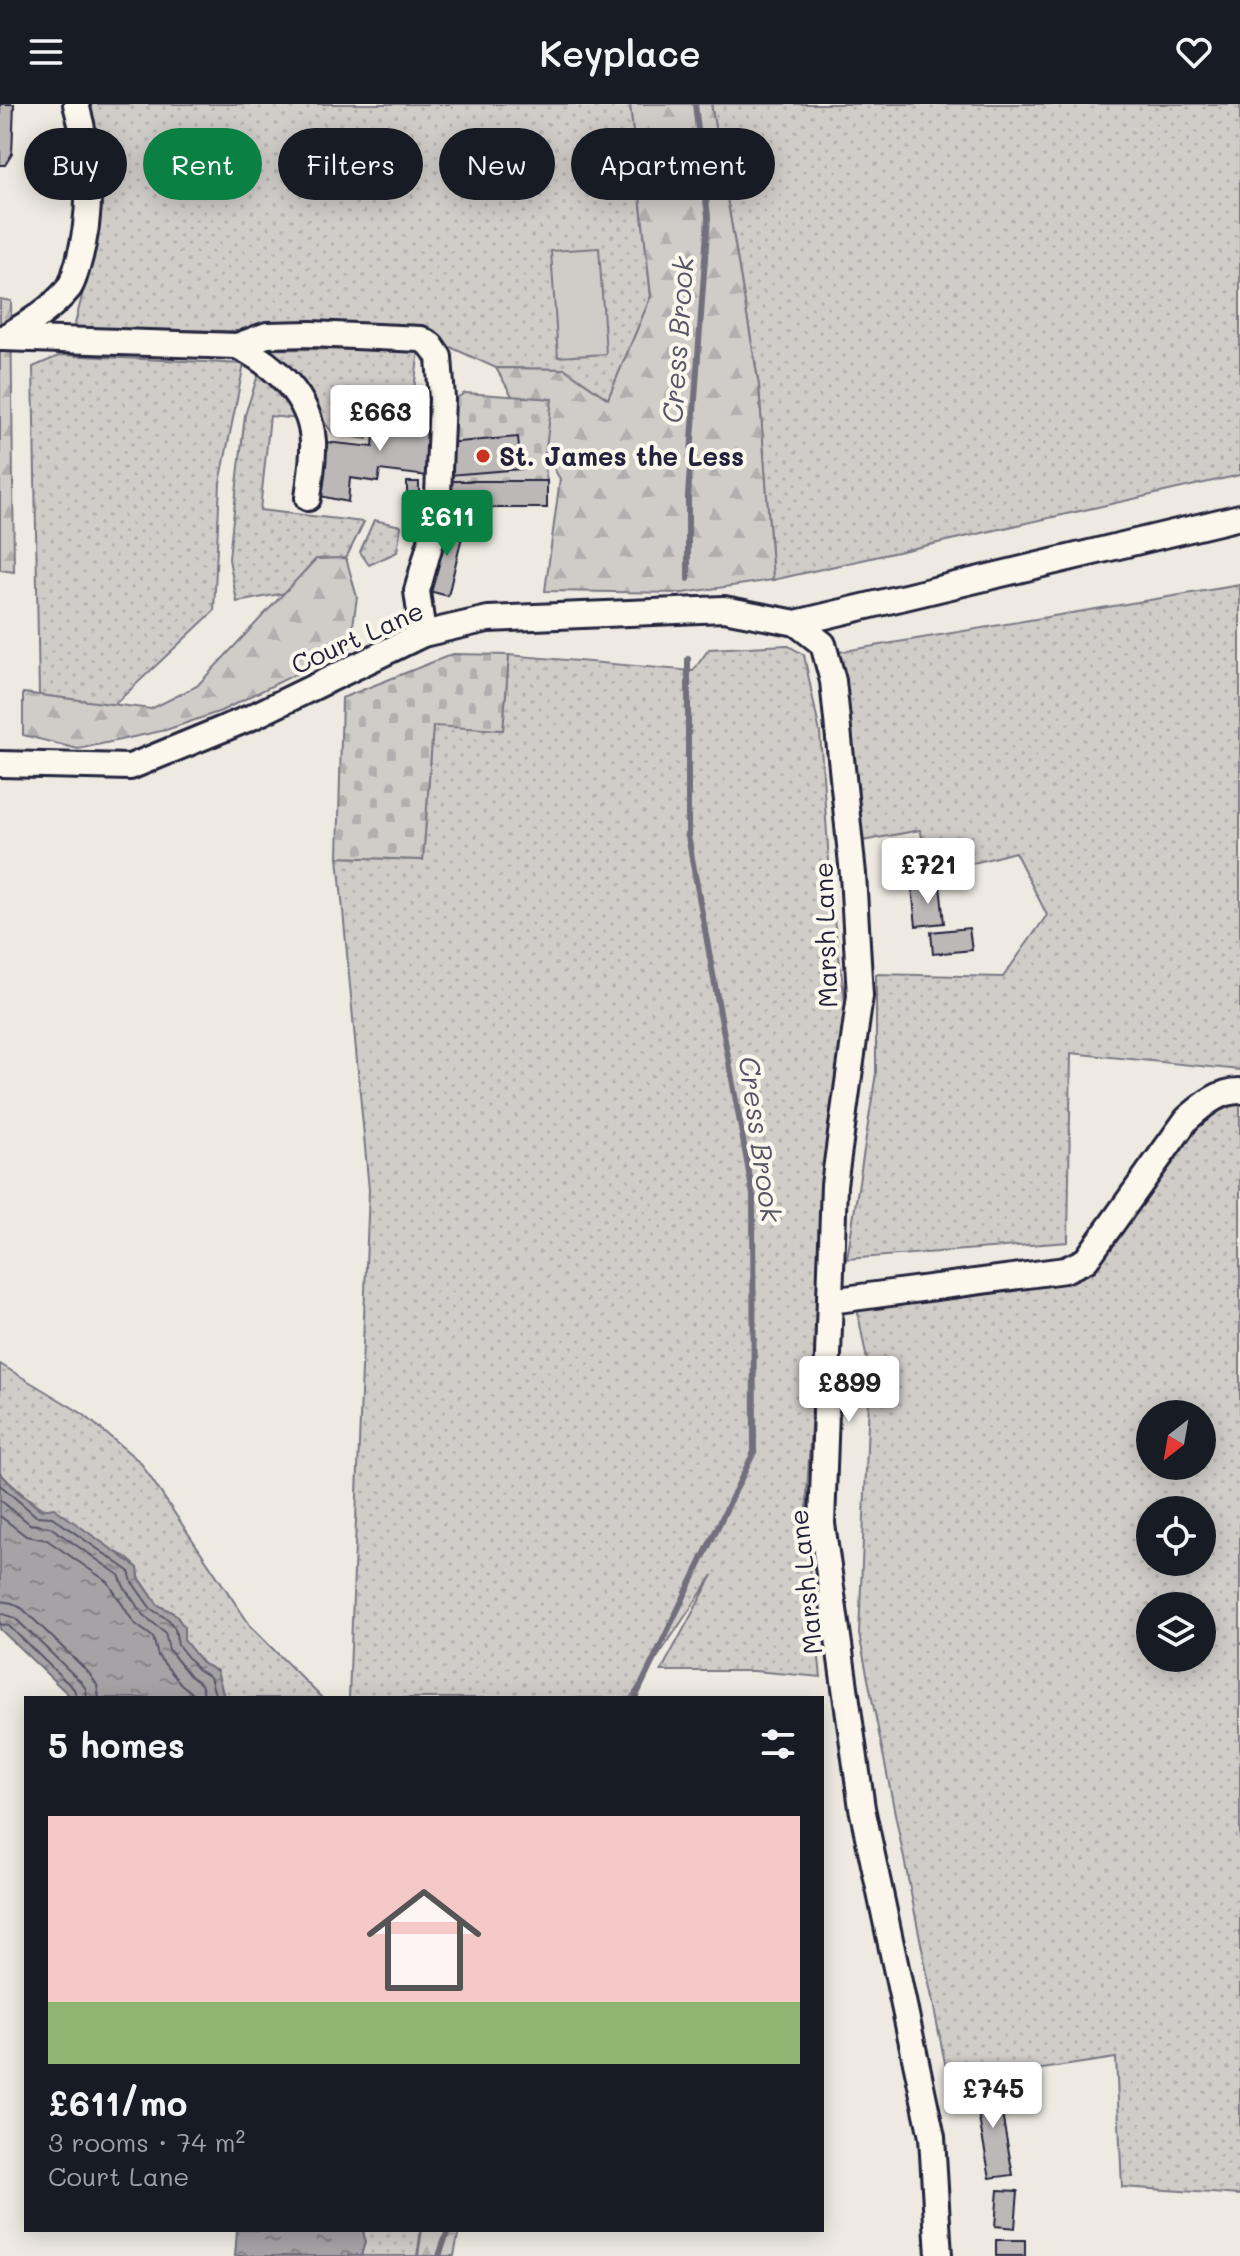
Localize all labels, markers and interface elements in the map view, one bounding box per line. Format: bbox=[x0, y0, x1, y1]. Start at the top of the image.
text: Keyplace bbox=[539, 29, 701, 76]
icon: menu bbox=[24, 30, 68, 74]
icon: heart bbox=[1172, 30, 1216, 74]
chip: Buy bbox=[24, 128, 127, 200]
chip: Rent bbox=[143, 128, 262, 200]
chip: Filters bbox=[278, 128, 423, 200]
chip: New bbox=[439, 128, 555, 200]
chip: Apartment bbox=[571, 128, 775, 200]
water label: Cress Brook bbox=[653, 254, 701, 425]
pin: £663 bbox=[333, 385, 427, 453]
text: £663 bbox=[348, 394, 412, 428]
place label: St. James the Less bbox=[499, 439, 744, 473]
marker: St. James the Less bbox=[474, 447, 492, 465]
pin: £611 bbox=[400, 490, 494, 558]
text: £611 bbox=[420, 499, 474, 533]
street label: Court Lane bbox=[286, 593, 428, 681]
pin: £721 bbox=[881, 838, 975, 906]
text: £721 bbox=[900, 847, 956, 881]
street label: Marsh Lane bbox=[805, 861, 845, 1009]
water label: Cress Brook bbox=[732, 1054, 791, 1225]
pin: £899 bbox=[802, 1356, 896, 1424]
text: £899 bbox=[817, 1365, 881, 1399]
north arrow bbox=[1136, 1400, 1216, 1480]
map controls bbox=[1136, 1400, 1216, 1672]
button: locate bbox=[1136, 1496, 1216, 1576]
street label: Marsh Lane bbox=[780, 1508, 830, 1656]
button: layers bbox=[1136, 1592, 1216, 1672]
text: 5 homes bbox=[48, 1722, 185, 1767]
icon: filters bbox=[756, 1722, 800, 1766]
icon: home bbox=[352, 1868, 496, 2012]
pin: £745 bbox=[946, 2062, 1040, 2130]
text: £745 bbox=[962, 2071, 1024, 2105]
text: £611/mo bbox=[48, 2080, 187, 2125]
text: 3 rooms · 74 m² bbox=[48, 2125, 245, 2159]
text: Court Lane bbox=[48, 2159, 189, 2193]

